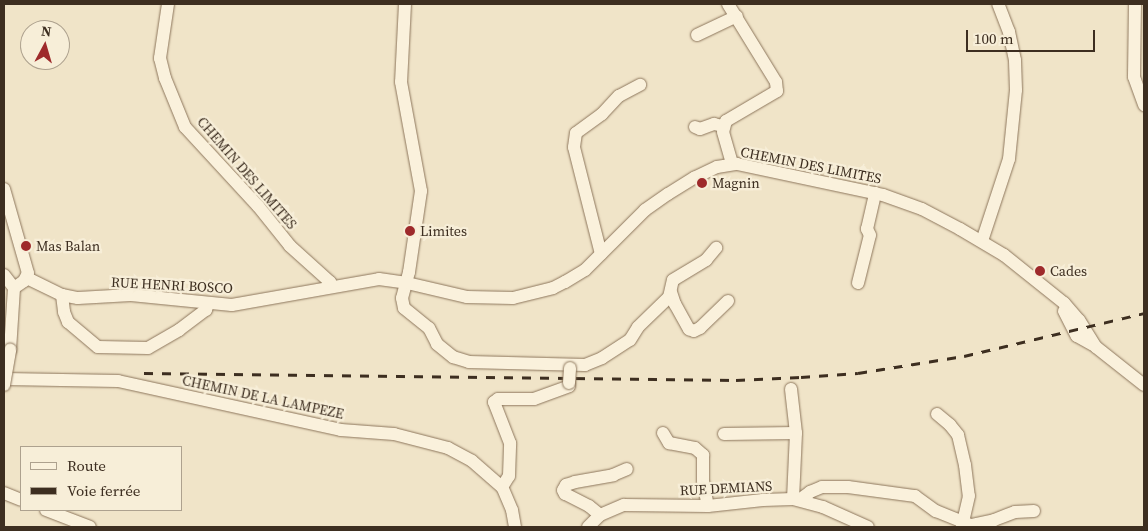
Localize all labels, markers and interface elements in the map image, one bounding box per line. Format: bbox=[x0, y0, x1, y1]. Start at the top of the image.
north arrow bbox=[20, 20, 70, 70]
scale bar bbox=[968, 20, 1097, 52]
text: N bbox=[40, 21, 53, 42]
text: 100 m bbox=[974, 28, 1014, 49]
street label: CHEMIN DES LIMITES bbox=[194, 113, 300, 233]
street label: CHEMIN DES LIMITES bbox=[739, 143, 883, 187]
place label: Magnin bbox=[712, 175, 760, 191]
marker: Magnin bbox=[696, 177, 708, 189]
place label: Limites bbox=[420, 223, 467, 239]
marker: Limites bbox=[404, 225, 416, 237]
place label: Mas Balan bbox=[36, 238, 100, 254]
marker: Mas Balan bbox=[20, 240, 32, 252]
place label: Cades bbox=[1050, 263, 1087, 279]
marker: Cades bbox=[1034, 265, 1046, 277]
street label: RUE HENRI BOSCO bbox=[111, 273, 233, 297]
street label: CHEMIN DE LA LAMPEZE bbox=[181, 372, 345, 422]
legend bbox=[20, 446, 182, 511]
text: Route bbox=[67, 455, 106, 476]
street label: RUE DEMIANS bbox=[679, 477, 773, 499]
text: Voie ferrée bbox=[67, 480, 140, 501]

